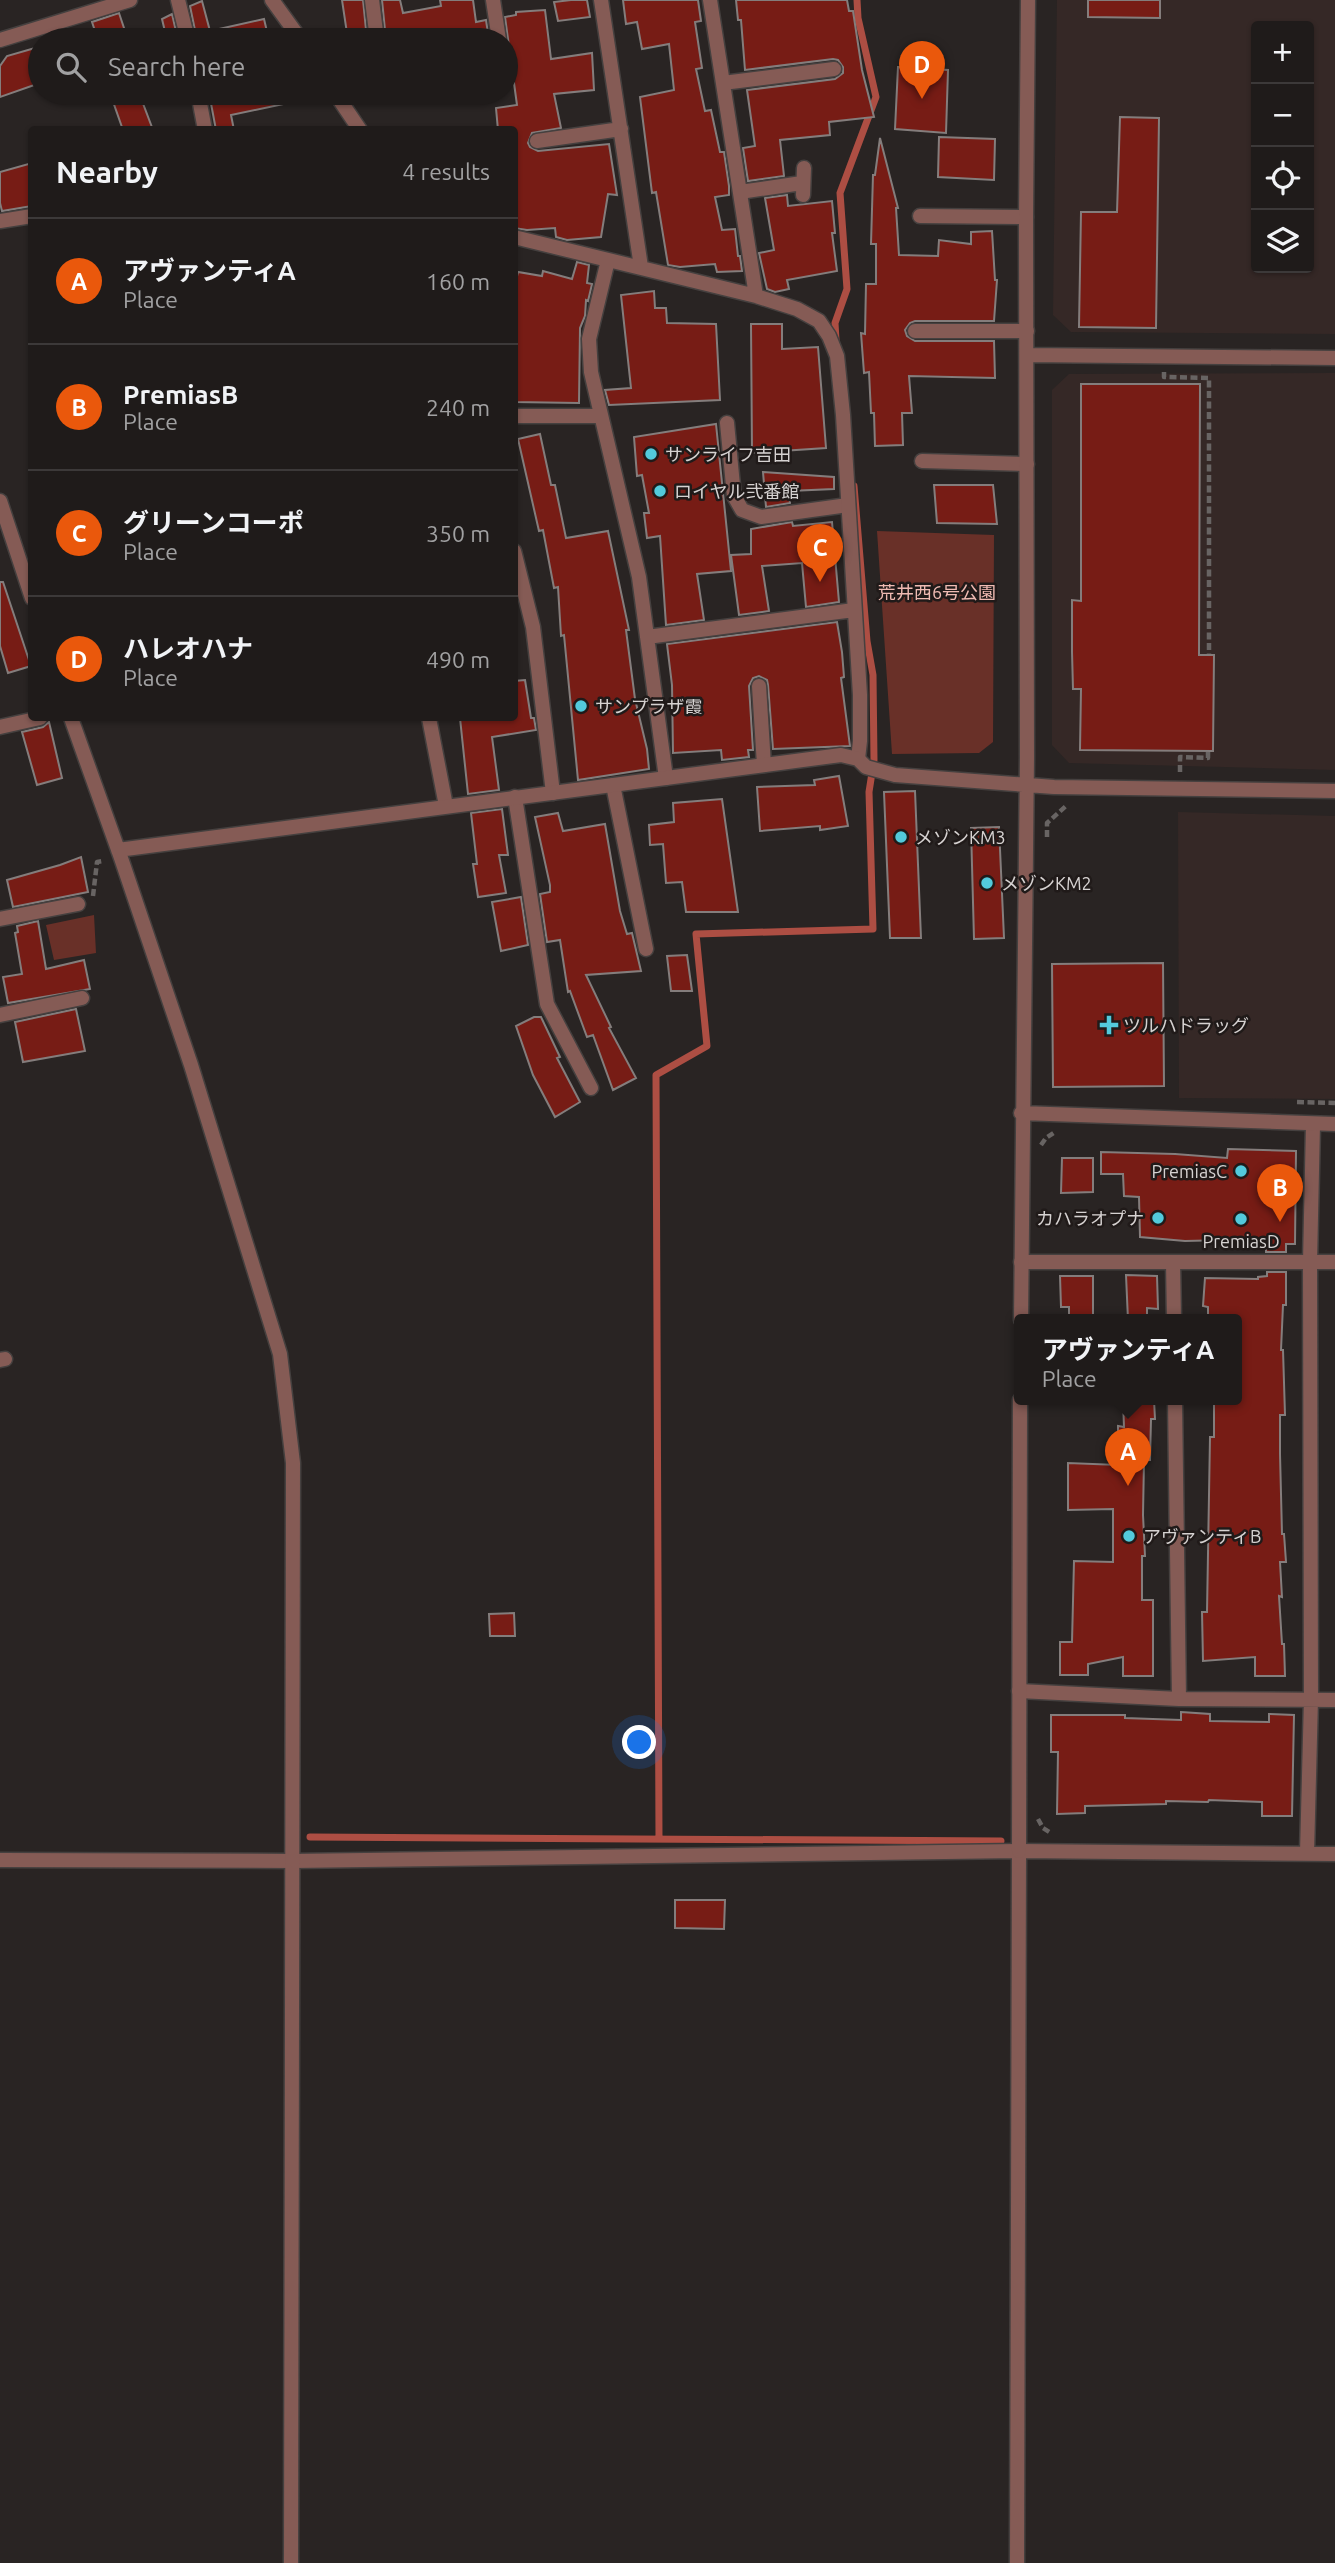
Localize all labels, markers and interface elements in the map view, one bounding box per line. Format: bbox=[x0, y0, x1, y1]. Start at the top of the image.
map controls bbox=[1251, 21, 1314, 273]
button: + bbox=[1251, 21, 1314, 84]
search box bbox=[28, 28, 518, 105]
pin: D bbox=[899, 41, 945, 99]
icon: search bbox=[52, 48, 90, 86]
text: Search here bbox=[108, 52, 245, 81]
button: − bbox=[1251, 84, 1314, 147]
button: locate bbox=[1251, 147, 1314, 210]
text: Nearby bbox=[56, 155, 158, 189]
text: 4 results bbox=[402, 159, 490, 184]
button: layers bbox=[1251, 210, 1314, 273]
text: アヴァンティA bbox=[123, 256, 296, 285]
text: A bbox=[71, 269, 87, 294]
text: 160 m bbox=[426, 269, 490, 294]
text: Place bbox=[123, 287, 178, 312]
text: PremiasB bbox=[123, 380, 238, 409]
text: B bbox=[71, 395, 87, 420]
text: 240 m bbox=[426, 395, 490, 420]
text: Place bbox=[123, 409, 178, 434]
place label: サンライフ吉田 bbox=[665, 444, 791, 464]
marker: サンライフ吉田 bbox=[643, 446, 659, 462]
place label: ロイヤル弐番館 bbox=[674, 481, 799, 501]
marker: ロイヤル弐番館 bbox=[652, 483, 668, 499]
text: グリーンコーポ bbox=[123, 508, 304, 537]
text: C bbox=[72, 521, 86, 546]
text: 350 m bbox=[426, 521, 490, 546]
pin: C bbox=[797, 524, 843, 582]
text: Place bbox=[123, 539, 178, 564]
park label: 荒井西6号公園 bbox=[878, 582, 996, 602]
text: ハレオハナ bbox=[123, 634, 253, 663]
text: D bbox=[71, 647, 87, 672]
text: 490 m bbox=[426, 647, 490, 672]
text: Place bbox=[123, 665, 178, 690]
place label: サンプラザ霞 bbox=[595, 696, 702, 716]
marker: サンプラザ霞 bbox=[573, 698, 589, 714]
place label: メゾンKM3 bbox=[915, 827, 1006, 847]
marker: メゾンKM3 bbox=[893, 829, 909, 845]
place label: メゾンKM2 bbox=[1001, 873, 1092, 893]
marker: メゾンKM2 bbox=[979, 875, 995, 891]
place label: ツルハドラッグ bbox=[1123, 1015, 1249, 1035]
marker: ツルハドラッグ bbox=[1101, 1017, 1117, 1033]
place label: PremiasC bbox=[1151, 1161, 1227, 1181]
marker: PremiasC bbox=[1233, 1163, 1249, 1179]
pin: B bbox=[1257, 1164, 1303, 1222]
place label: カハラオプナ bbox=[1036, 1208, 1144, 1228]
marker: カハラオプナ bbox=[1150, 1210, 1166, 1226]
marker: PremiasD bbox=[1233, 1211, 1249, 1227]
place label: PremiasD bbox=[1202, 1231, 1280, 1251]
popup bbox=[1014, 1314, 1242, 1405]
text: アヴァンティA bbox=[1042, 1335, 1214, 1364]
text: Place bbox=[1042, 1366, 1097, 1391]
pin: A bbox=[1105, 1428, 1151, 1486]
place label: アヴァンティB bbox=[1143, 1526, 1261, 1546]
marker: アヴァンティB bbox=[1121, 1528, 1137, 1544]
your location bbox=[622, 1725, 656, 1759]

